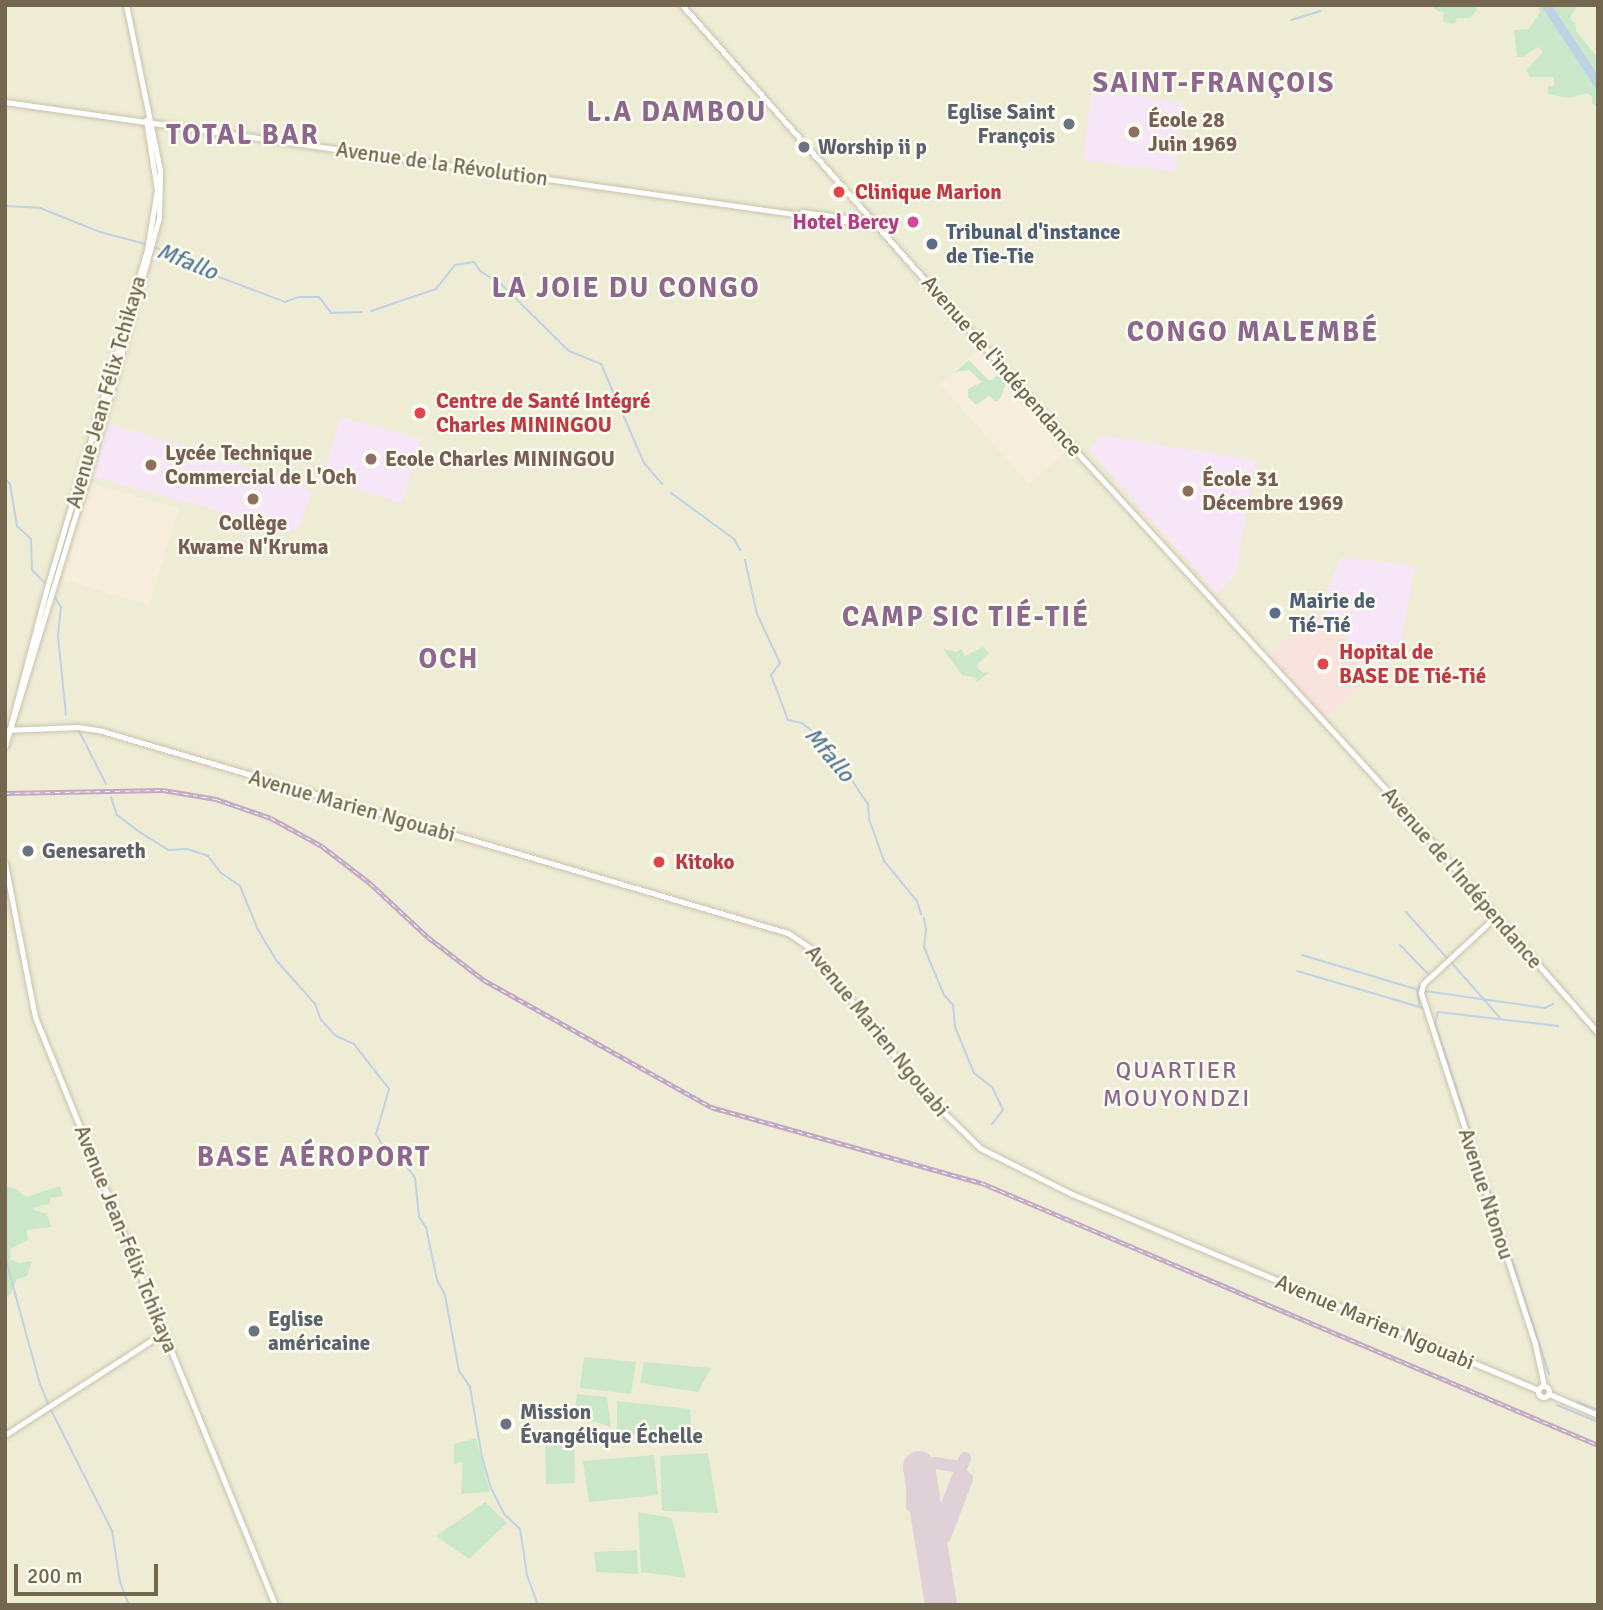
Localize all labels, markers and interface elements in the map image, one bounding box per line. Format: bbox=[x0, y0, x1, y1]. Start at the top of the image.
district label: SAINT-FRANÇOIS bbox=[1094, 66, 1334, 100]
district label: L.A DAMBOU bbox=[588, 95, 766, 129]
place label: Eglise Saint François bbox=[947, 99, 1055, 149]
place label: École 28 Juin 1969 bbox=[1148, 107, 1237, 157]
marker: Eglise Saint François bbox=[1061, 116, 1077, 132]
district label: TOTAL BAR bbox=[167, 118, 319, 152]
marker: École 28 Juin 1969 bbox=[1126, 124, 1142, 140]
place label: Worship ii p bbox=[818, 134, 927, 160]
street label: Avenue de la Révolution bbox=[334, 137, 550, 191]
marker: Worship ii p bbox=[796, 139, 812, 155]
place label: Clinique Marion bbox=[855, 179, 1002, 205]
marker: Clinique Marion bbox=[829, 182, 849, 202]
place label: Hotel Bercy bbox=[793, 209, 899, 235]
marker: Hotel Bercy bbox=[905, 214, 921, 230]
place label: Tribunal d'instance de Tie-Tie bbox=[946, 219, 1121, 269]
marker: Tribunal d'instance de Tie-Tie bbox=[924, 236, 940, 252]
water label: Mfallo bbox=[153, 237, 221, 287]
street label: Avenue de l'indépendance bbox=[916, 270, 1088, 462]
district label: LA JOIE DU CONGO bbox=[493, 271, 759, 305]
street label: Avenue Jean Félix Tchikaya bbox=[61, 273, 151, 511]
district label: CONGO MALEMBÉ bbox=[1128, 315, 1378, 349]
place label: Centre de Santé Intégré Charles MININGOU bbox=[436, 388, 651, 438]
marker: Centre de Santé Intégré Charles MININGOU bbox=[410, 403, 430, 423]
place label: Lycée Technique Commercial de L'Och bbox=[165, 440, 357, 490]
place label: Ecole Charles MININGOU bbox=[385, 446, 615, 472]
marker: Ecole Charles MININGOU bbox=[363, 451, 379, 467]
marker: Lycée Technique Commercial de L'Och bbox=[143, 457, 159, 473]
place label: École 31 Décembre 1969 bbox=[1202, 466, 1343, 516]
marker: École 31 Décembre 1969 bbox=[1180, 483, 1196, 499]
marker: Collège Kwame N'Kruma bbox=[245, 491, 261, 507]
place label: Collège Kwame N'Kruma bbox=[177, 510, 329, 560]
place label: Mairie de Tié-Tié bbox=[1289, 588, 1375, 638]
district label: CAMP SIC TIÉ-TIÉ bbox=[844, 600, 1088, 634]
marker: Mairie de Tié-Tié bbox=[1267, 605, 1283, 621]
place label: Hopital de BASE DE Tié-Tié bbox=[1339, 639, 1486, 689]
district label: OCH bbox=[419, 642, 479, 676]
marker: Hopital de BASE DE Tié-Tié bbox=[1313, 654, 1333, 674]
water label: Mfallo bbox=[798, 722, 860, 788]
street label: Avenue Marien Ngouabi bbox=[246, 764, 458, 848]
street label: Avenue de l'Indépendance bbox=[1376, 782, 1548, 974]
place label: Genesareth bbox=[42, 838, 146, 864]
marker: Genesareth bbox=[20, 843, 36, 859]
place label: Kitoko bbox=[675, 849, 734, 875]
marker: Kitoko bbox=[649, 852, 669, 872]
street label: Avenue Marien Ngouabi bbox=[800, 940, 954, 1122]
district label: QUARTIER MOUYONDZI bbox=[1104, 1057, 1250, 1113]
street label: Avenue Jean-Félix Tchikaya bbox=[69, 1122, 183, 1356]
street label: Avenue Ntonou bbox=[1453, 1125, 1519, 1263]
district label: BASE AÉROPORT bbox=[198, 1140, 430, 1174]
street label: Avenue Marien Ngouabi bbox=[1272, 1269, 1478, 1375]
place label: Eglise américaine bbox=[268, 1306, 370, 1356]
marker: Eglise américaine bbox=[246, 1323, 262, 1339]
place label: Mission Évangélique Échelle bbox=[520, 1399, 703, 1449]
marker: Mission Évangélique Échelle bbox=[498, 1416, 514, 1432]
scale bar bbox=[18, 1550, 161, 1594]
text: 200 m bbox=[27, 1563, 82, 1589]

